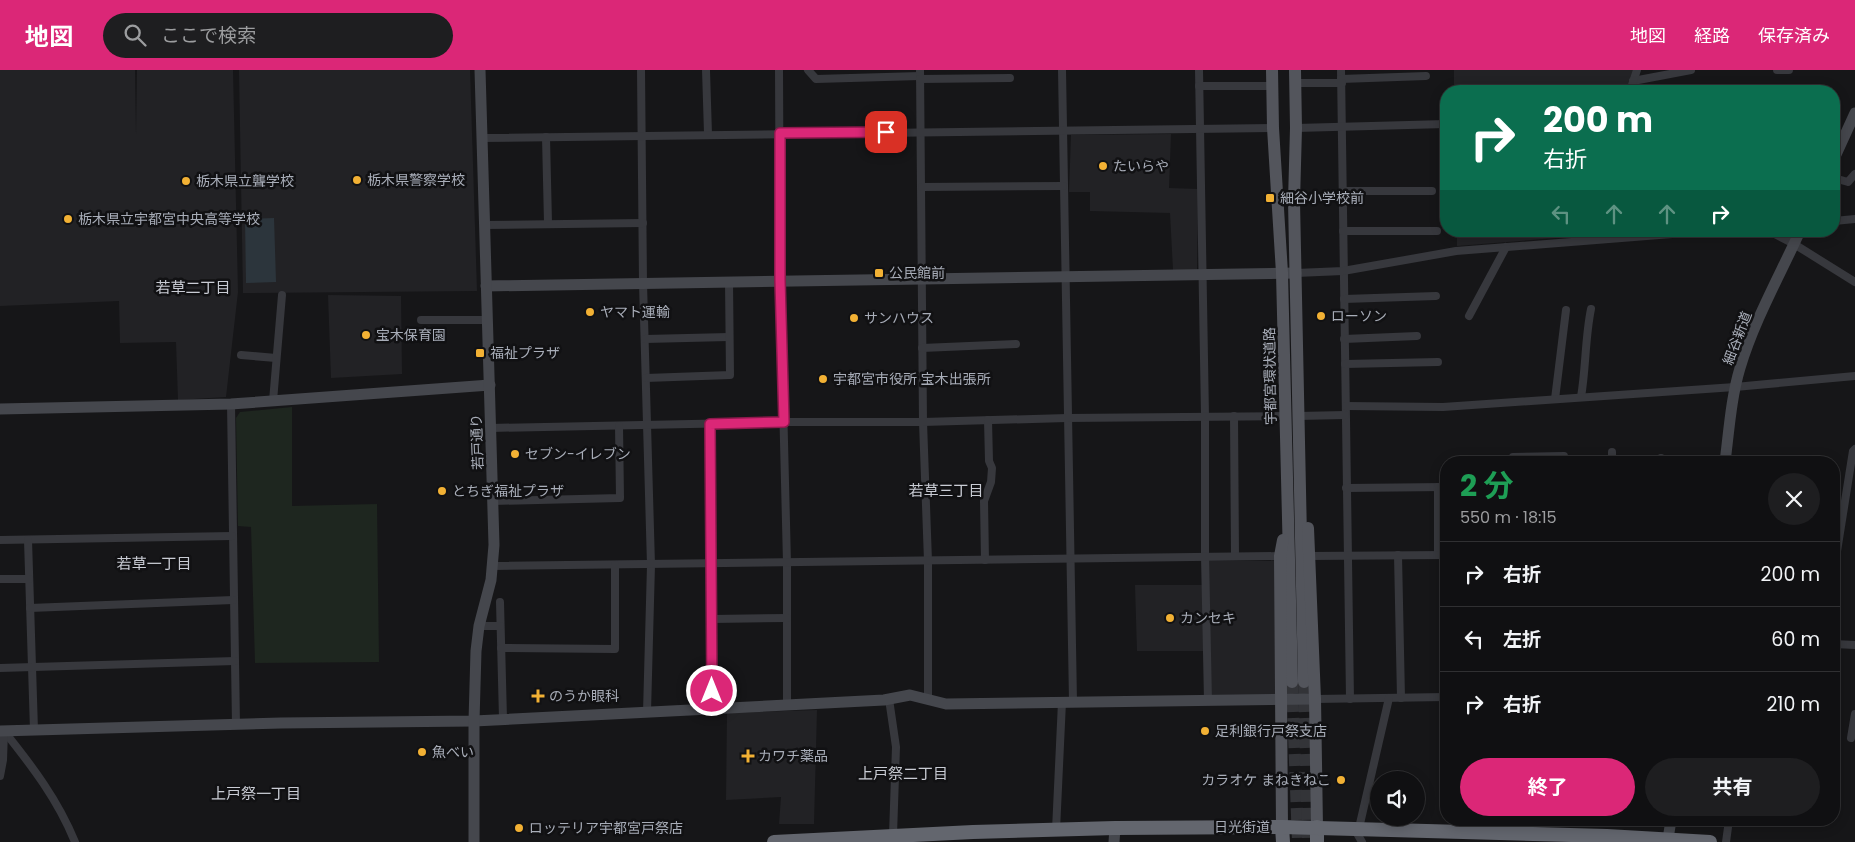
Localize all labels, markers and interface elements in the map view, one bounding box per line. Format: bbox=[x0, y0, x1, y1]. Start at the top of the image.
search box bbox=[103, 13, 453, 58]
text: 地図 bbox=[25, 20, 73, 53]
icon: search bbox=[121, 21, 149, 49]
text: ここで検索 bbox=[161, 22, 256, 49]
text: 地図 bbox=[1630, 23, 1666, 48]
text: 経路 bbox=[1694, 23, 1730, 48]
text: 保存済み bbox=[1758, 23, 1830, 48]
text: 200 m bbox=[1543, 95, 1653, 144]
icon: right bbox=[1460, 105, 1525, 170]
pin bbox=[865, 111, 907, 153]
icon: arrive bbox=[872, 118, 900, 146]
text: 右折 bbox=[1543, 144, 1587, 175]
place label: たいらや bbox=[1113, 156, 1169, 176]
marker: たいらや bbox=[1097, 160, 1109, 172]
place label: 栃木県警察学校 bbox=[367, 170, 465, 190]
place label: 栃木県立聾学校 bbox=[196, 171, 294, 191]
marker: 栃木県警察学校 bbox=[351, 174, 363, 186]
marker: 栃木県立聾学校 bbox=[180, 175, 192, 187]
place label: 細谷小学校前 bbox=[1280, 188, 1364, 208]
marker: 細谷小学校前 bbox=[1264, 192, 1276, 204]
icon: left bbox=[1547, 200, 1575, 228]
icon: ahead bbox=[1600, 200, 1628, 228]
icon: ahead bbox=[1653, 200, 1681, 228]
icon: right bbox=[1706, 200, 1734, 228]
place label: 栃木県立宇都宮中央高等学校 bbox=[78, 209, 260, 229]
marker: 栃木県立宇都宮中央高等学校 bbox=[62, 213, 74, 225]
place label: 公民館前 bbox=[889, 263, 945, 283]
marker: 公民館前 bbox=[873, 267, 885, 279]
district label: 若草二丁目 bbox=[155, 277, 231, 298]
place label: ヤマト運輸 bbox=[600, 302, 670, 322]
marker: ヤマト運輸 bbox=[584, 306, 596, 318]
place label: ローソン bbox=[1331, 306, 1387, 326]
place label: サンハウス bbox=[864, 308, 934, 328]
street label: 細谷新道 bbox=[1718, 308, 1756, 368]
marker: ローソン bbox=[1315, 310, 1327, 322]
marker: サンハウス bbox=[848, 312, 860, 324]
place label: 宝木保育園 bbox=[376, 325, 446, 345]
street label: 宇都宮環状道路 bbox=[1259, 327, 1281, 425]
marker: 宝木保育園 bbox=[360, 329, 372, 341]
place label: 福祉プラザ bbox=[490, 343, 560, 363]
marker: 福祉プラザ bbox=[474, 347, 486, 359]
place label: 宇都宮市役所 宝木出張所 bbox=[833, 369, 991, 389]
marker: 宇都宮市役所 宝木出張所 bbox=[817, 373, 829, 385]
street label: 若戸通り bbox=[466, 414, 488, 470]
place label: セブン-イレブン bbox=[525, 444, 631, 464]
marker: セブン-イレブン bbox=[509, 448, 521, 460]
text: 2 分 bbox=[1460, 464, 1514, 507]
button: close bbox=[1768, 473, 1820, 525]
district label: 若草三丁目 bbox=[908, 480, 984, 501]
place label: とちぎ福祉プラザ bbox=[452, 481, 564, 501]
marker: とちぎ福祉プラザ bbox=[436, 485, 448, 497]
text: 550 m · 18:15 bbox=[1460, 506, 1557, 529]
district label: 若草一丁目 bbox=[116, 553, 192, 574]
icon: right bbox=[1460, 560, 1488, 588]
text: 右折 bbox=[1503, 561, 1541, 588]
text: 200 m bbox=[1761, 561, 1820, 588]
place label: カンセキ bbox=[1180, 608, 1236, 628]
marker: カンセキ bbox=[1164, 612, 1176, 624]
icon: left bbox=[1460, 625, 1488, 653]
text: 左折 bbox=[1503, 626, 1541, 653]
text: 60 m bbox=[1771, 626, 1820, 653]
position arrow bbox=[685, 664, 737, 716]
place label: のうか眼科 bbox=[549, 686, 619, 706]
marker: のうか眼科 bbox=[531, 689, 545, 703]
icon: right bbox=[1460, 690, 1488, 718]
text: 右折 bbox=[1503, 691, 1541, 718]
text: 210 m bbox=[1766, 691, 1820, 718]
place label: 足利銀行戸祭支店 bbox=[1215, 721, 1327, 741]
marker: 足利銀行戸祭支店 bbox=[1199, 725, 1211, 737]
place label: 魚べい bbox=[432, 742, 474, 762]
marker: 魚べい bbox=[416, 746, 428, 758]
place label: カワチ薬品 bbox=[758, 746, 828, 766]
marker: カワチ薬品 bbox=[742, 750, 754, 762]
button: 終了 bbox=[1460, 758, 1635, 816]
button: 共有 bbox=[1645, 758, 1820, 816]
district label: 上戸祭二丁目 bbox=[858, 763, 948, 784]
place label: カラオケ まねきねこ bbox=[1201, 770, 1331, 790]
map controls bbox=[1370, 771, 1425, 826]
button: sound bbox=[1370, 771, 1425, 826]
marker: カラオケ まねきねこ bbox=[1335, 774, 1347, 786]
district label: 上戸祭一丁目 bbox=[211, 783, 301, 804]
street label: 日光街道 bbox=[1214, 817, 1270, 837]
place label: ロッテリア宇都宮戸祭店 bbox=[529, 818, 683, 838]
marker: ロッテリア宇都宮戸祭店 bbox=[513, 822, 525, 834]

